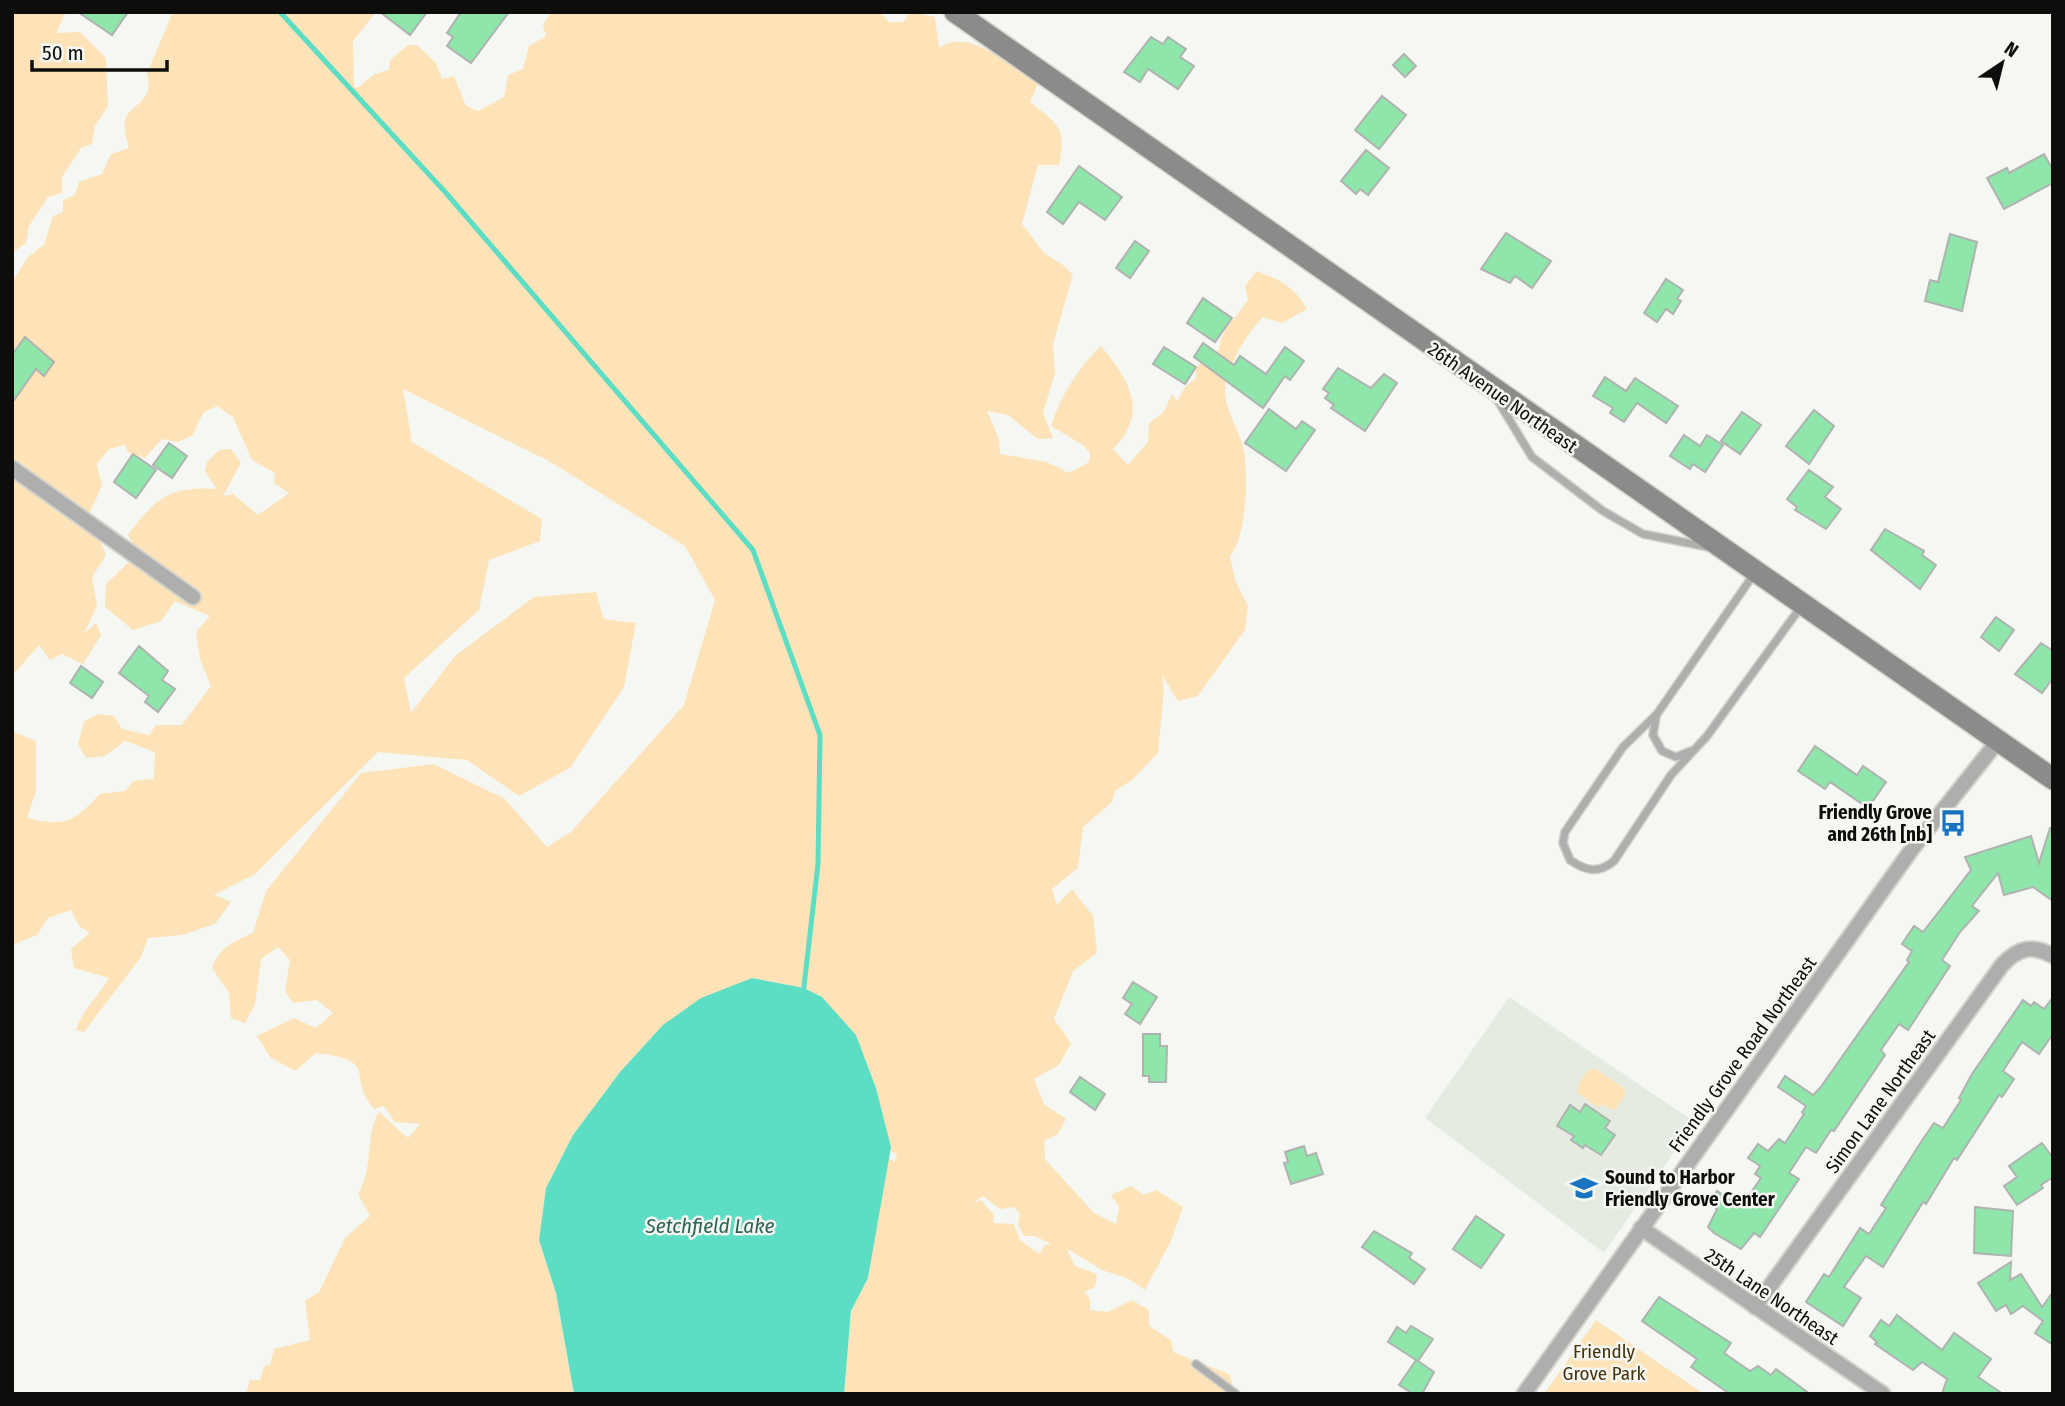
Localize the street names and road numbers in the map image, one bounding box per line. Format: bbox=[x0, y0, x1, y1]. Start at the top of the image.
street label: 26th Avenue Northeast bbox=[1424, 337, 1583, 458]
street label: Friendly Grove Road Northeast bbox=[1664, 951, 1822, 1157]
street label: Simon Lane Northeast bbox=[1821, 1024, 1941, 1178]
street label: 25th Lane Northeast bbox=[1701, 1243, 1844, 1350]

